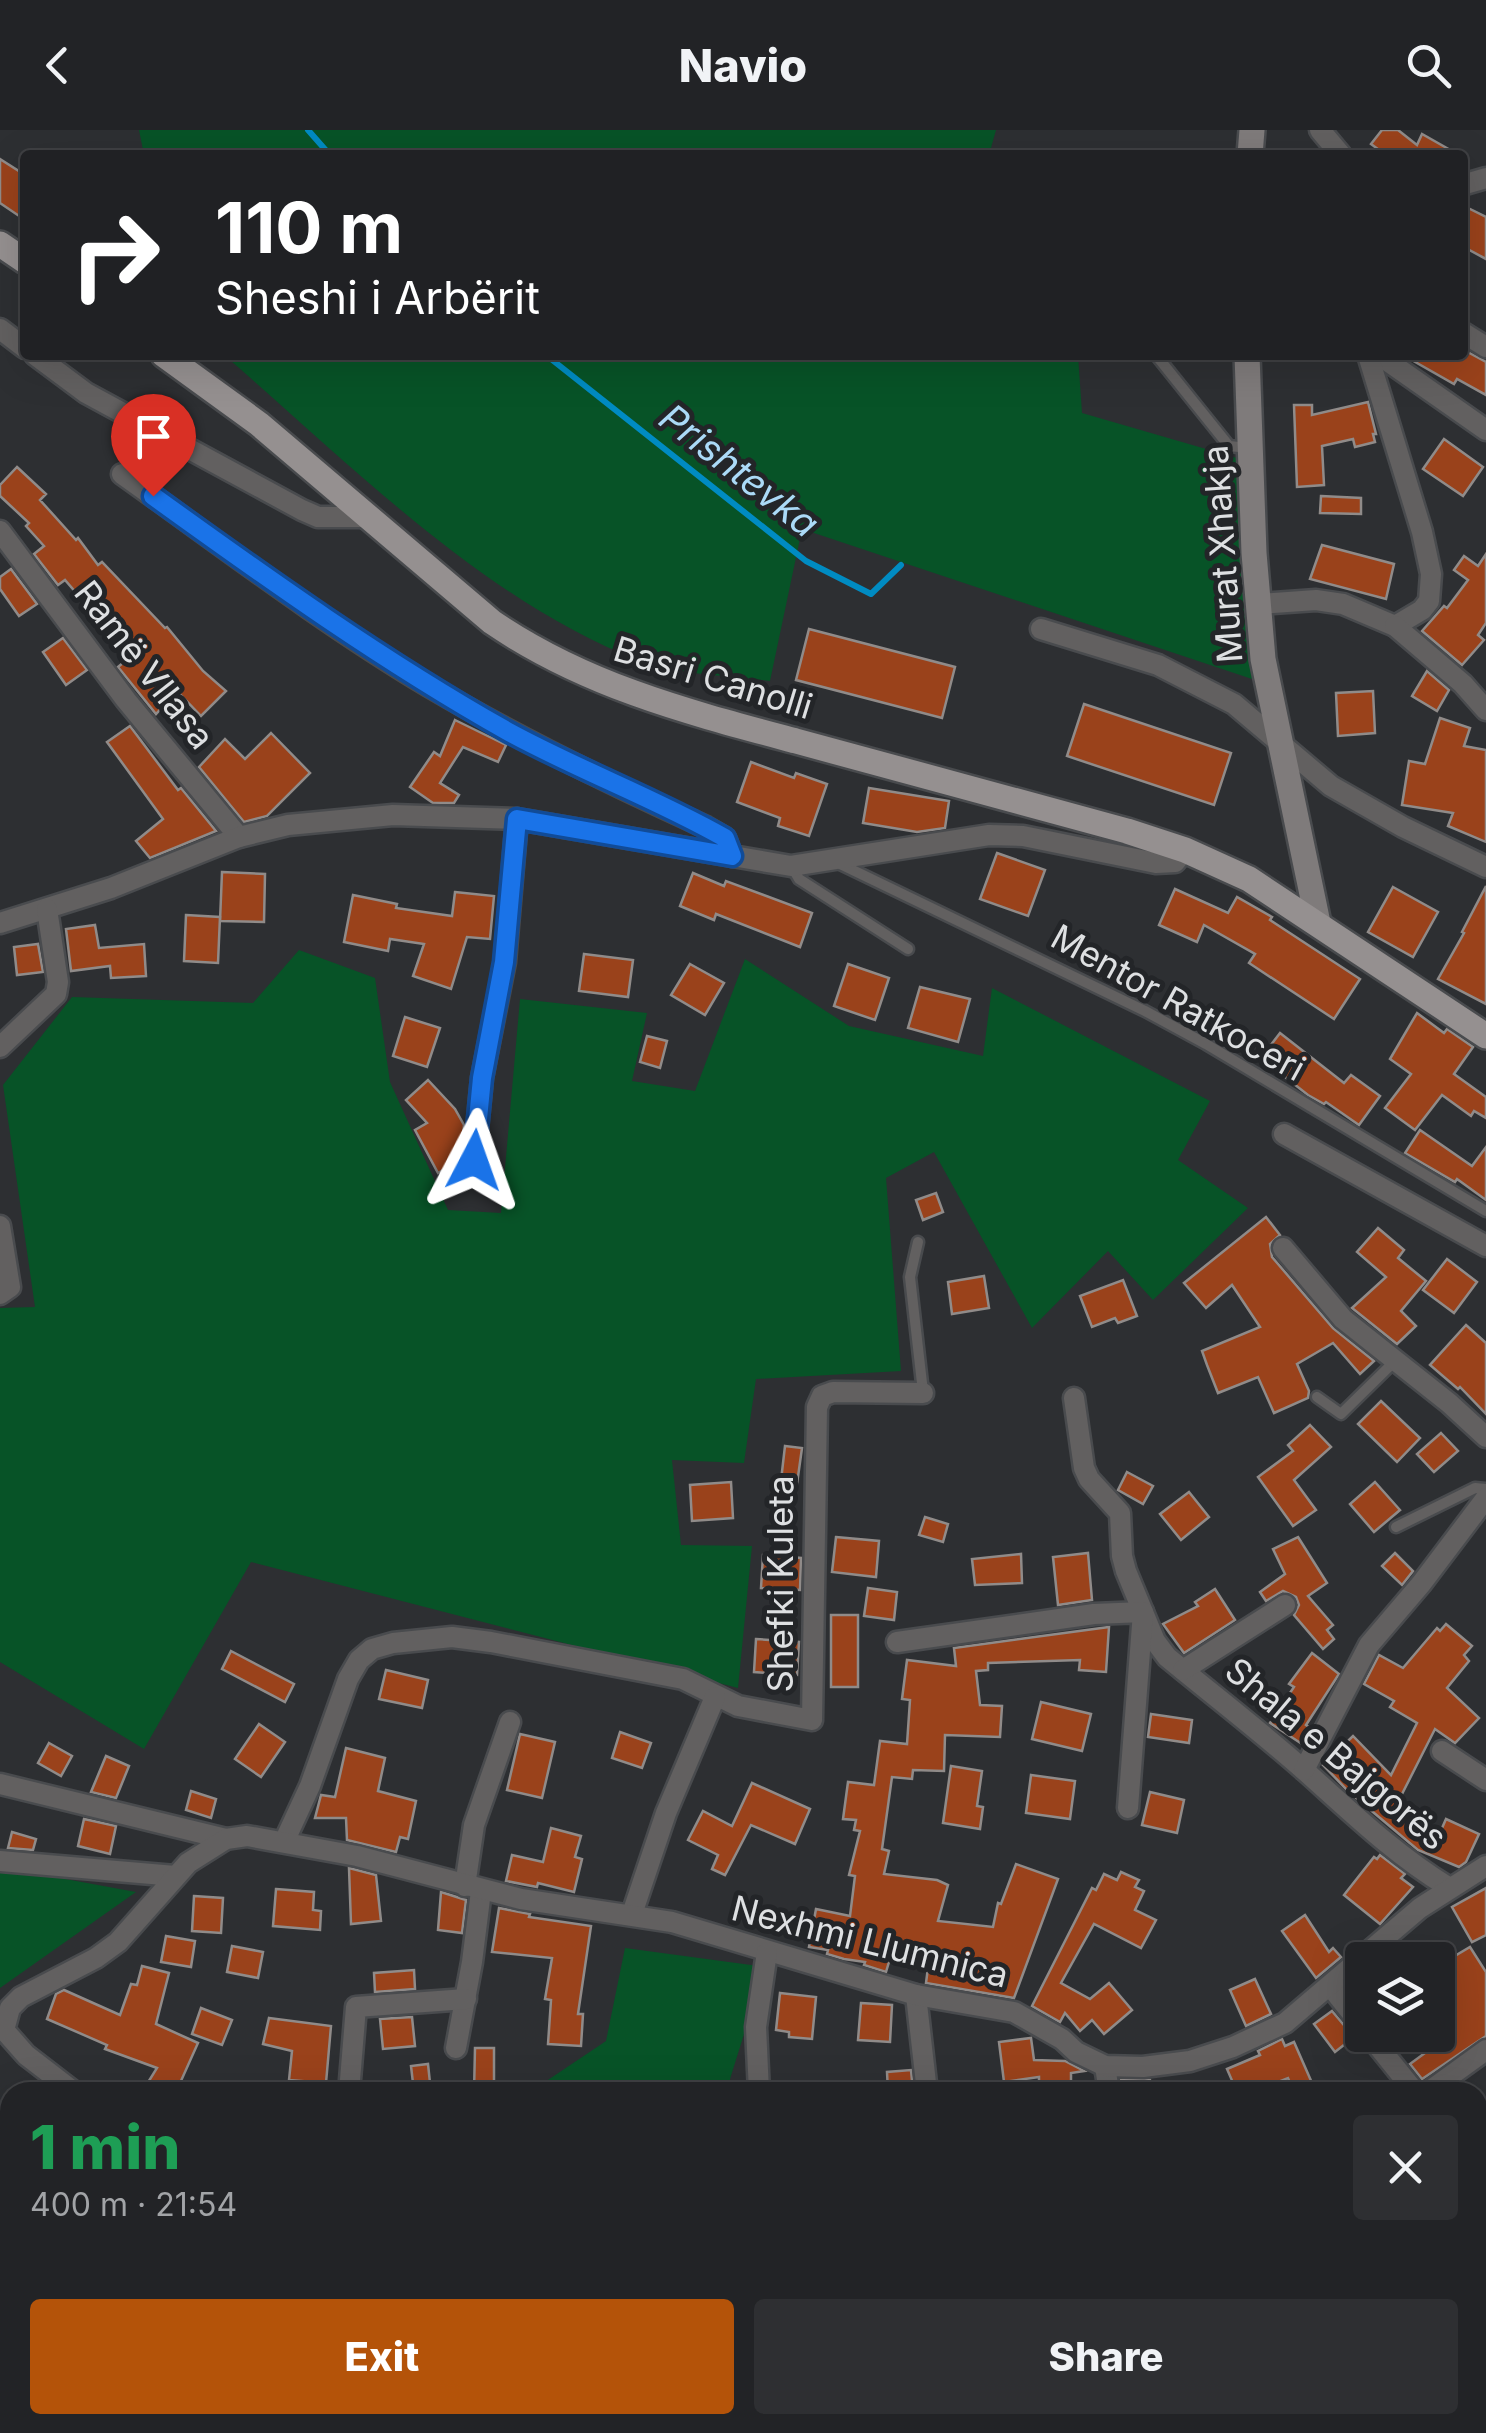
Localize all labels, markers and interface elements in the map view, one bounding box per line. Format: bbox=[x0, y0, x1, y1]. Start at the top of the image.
icon: back bbox=[30, 38, 85, 93]
text: Navio bbox=[679, 38, 807, 93]
icon: search bbox=[1401, 38, 1456, 93]
text: 110 m bbox=[215, 185, 403, 270]
icon: right bbox=[50, 190, 180, 320]
text: Sheshi i Arbërit bbox=[215, 270, 540, 325]
pin bbox=[111, 394, 196, 497]
water label: Prishtevka bbox=[651, 394, 828, 547]
icon: arrive bbox=[126, 409, 181, 464]
street label: Murat Xhakja bbox=[1193, 444, 1251, 664]
street label: Ramë Vllasa bbox=[66, 572, 223, 757]
street label: Basri Canolli bbox=[609, 627, 818, 727]
street label: Mentor Ratkoceri bbox=[1044, 915, 1313, 1089]
position arrow bbox=[422, 1108, 526, 1212]
street label: Shefki Kuleta bbox=[759, 1475, 801, 1693]
street label: Shala e Bajgorës bbox=[1217, 1648, 1456, 1858]
street label: Nexhmi Llumnica bbox=[728, 1886, 1013, 1996]
map controls bbox=[1345, 1942, 1455, 2052]
button: layers bbox=[1345, 1942, 1455, 2052]
text: 1 min bbox=[30, 2111, 180, 2183]
button: close bbox=[1353, 2115, 1458, 2220]
text: 400 m · 21:54 bbox=[30, 2185, 237, 2224]
button: Exit bbox=[30, 2299, 734, 2414]
button: Share bbox=[754, 2299, 1458, 2414]

